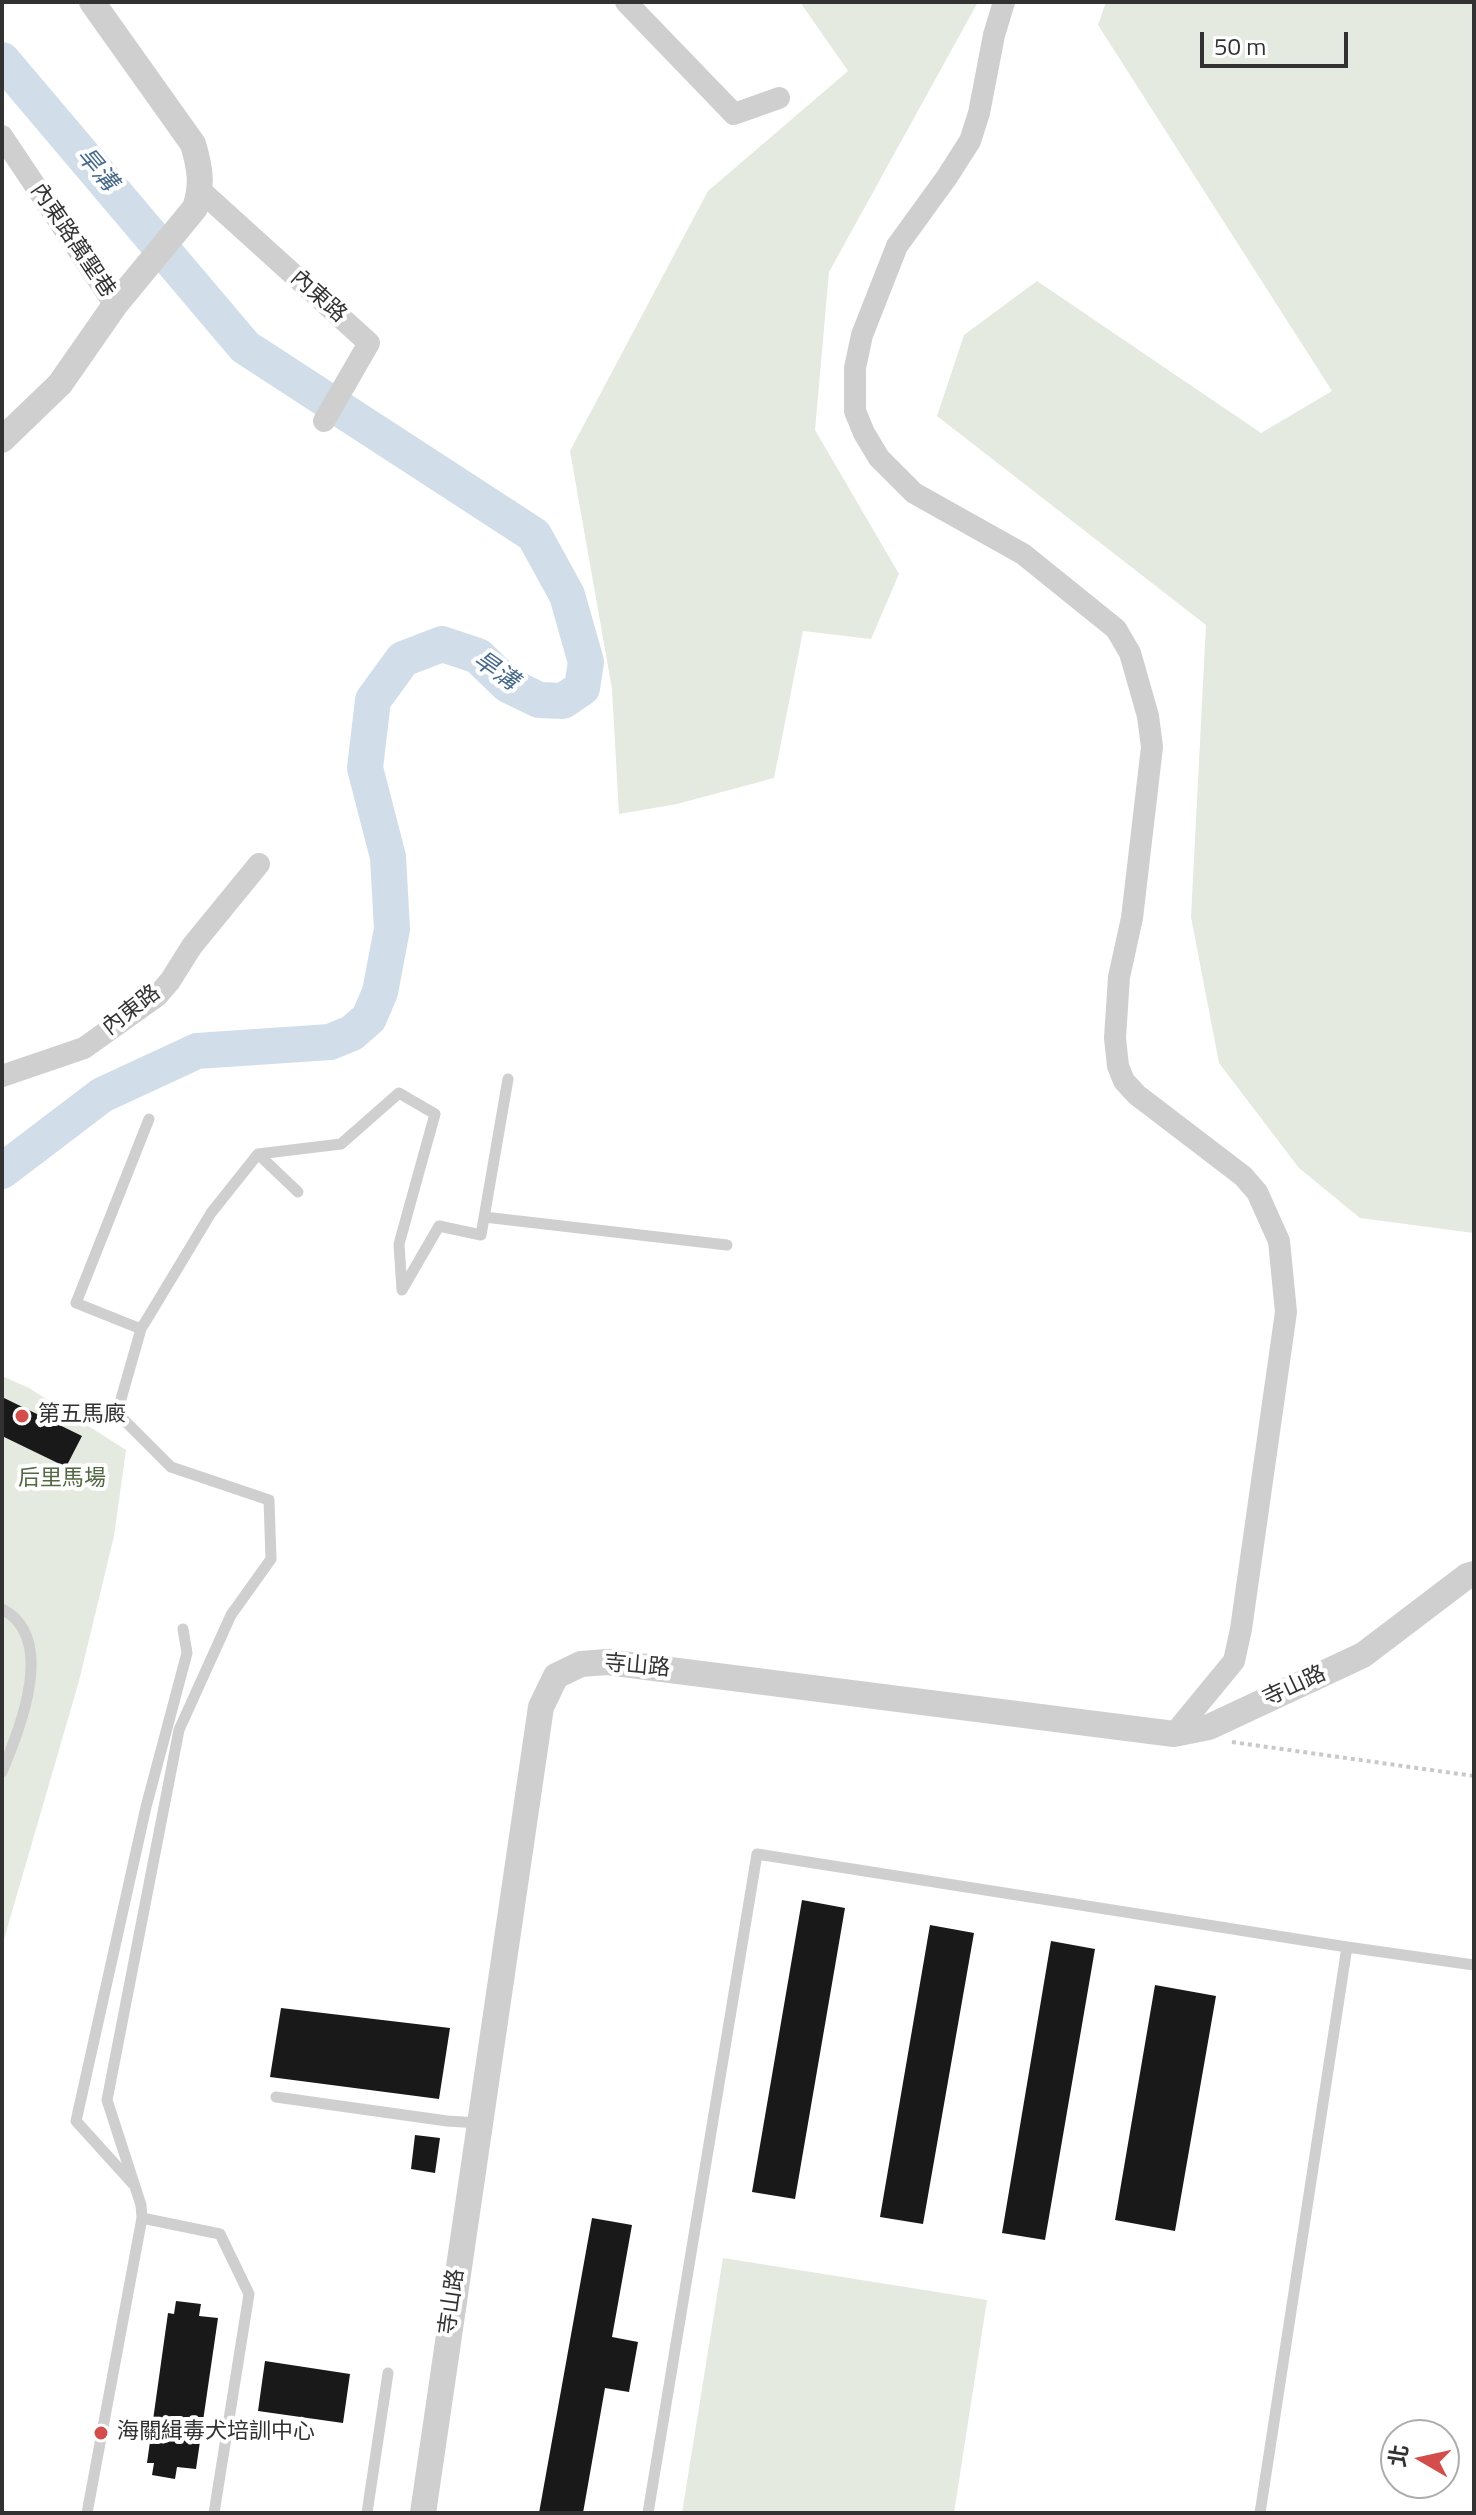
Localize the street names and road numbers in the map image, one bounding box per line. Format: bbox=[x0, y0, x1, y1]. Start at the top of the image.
street label: 內東路萬聖巷 bbox=[24, 179, 120, 303]
street label: 內東路 bbox=[285, 265, 351, 329]
street label: 內東路 bbox=[98, 980, 166, 1042]
street label: 寺山路 bbox=[603, 1651, 671, 1683]
street label: 寺山路 bbox=[1260, 1661, 1330, 1713]
street label: 寺山路 bbox=[435, 2267, 471, 2337]

